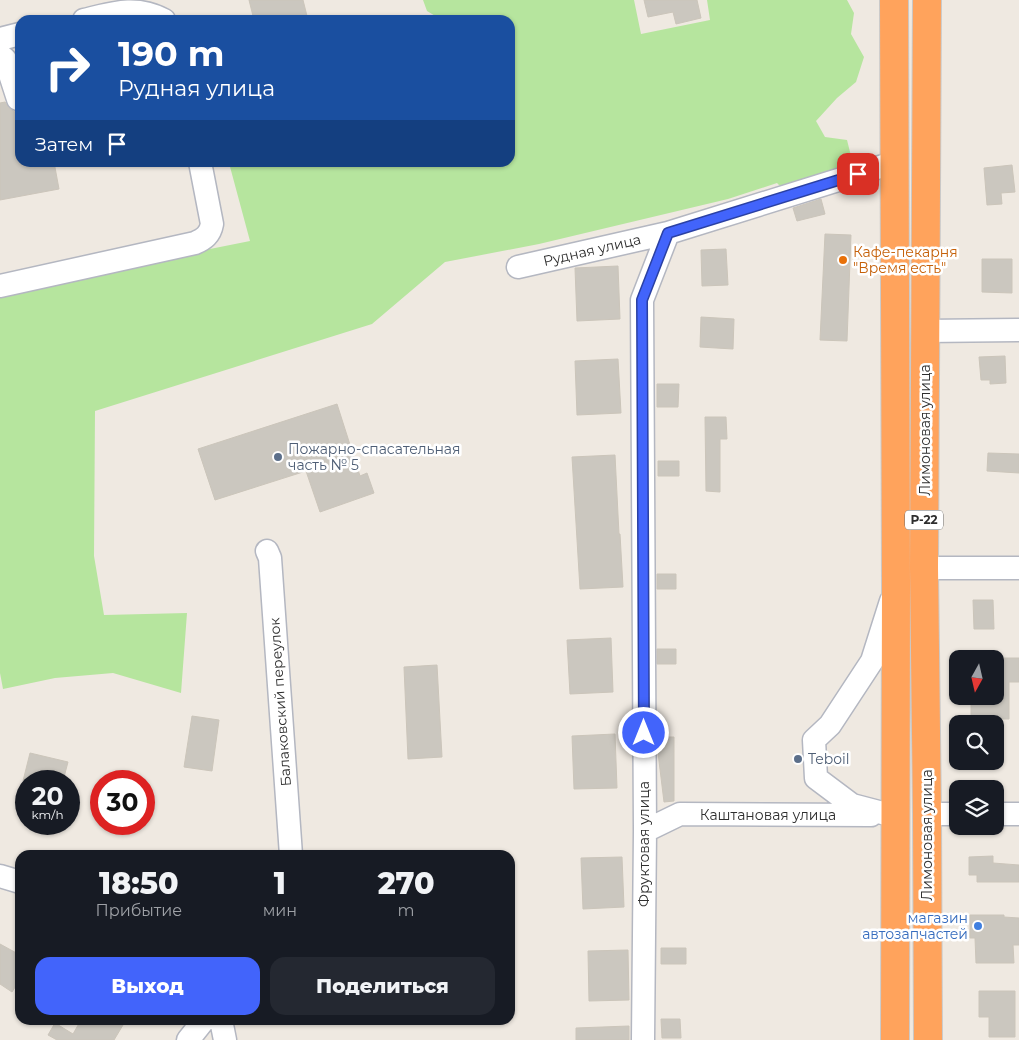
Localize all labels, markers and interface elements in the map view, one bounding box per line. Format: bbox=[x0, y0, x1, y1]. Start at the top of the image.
text: 190 m bbox=[118, 32, 224, 75]
icon: right bbox=[35, 35, 100, 100]
text: Рудная улица bbox=[118, 75, 275, 102]
icon: arrive bbox=[103, 130, 131, 158]
text: Затем bbox=[35, 133, 93, 156]
pin bbox=[837, 153, 879, 195]
icon: arrive bbox=[844, 160, 872, 188]
street label: Рудная улица bbox=[541, 230, 643, 270]
place label: Кафе-пекарня "Время есть" bbox=[853, 243, 958, 277]
marker: Кафе-пекарня "Время есть" bbox=[837, 254, 849, 266]
street label: Лимоновая улица bbox=[916, 364, 934, 496]
place label: Пожарно-спасательная часть № 5 bbox=[288, 440, 461, 474]
marker: Пожарно-спасательная часть № 5 bbox=[272, 451, 284, 463]
road number: Р-22 bbox=[905, 510, 943, 530]
street label: Балаковский переулок bbox=[265, 617, 295, 787]
north arrow bbox=[949, 650, 1004, 705]
map controls bbox=[949, 650, 1004, 835]
position arrow bbox=[617, 706, 669, 758]
button: search bbox=[949, 715, 1004, 770]
place label: Teboil bbox=[808, 750, 850, 768]
marker: Teboil bbox=[792, 753, 804, 765]
street label: Лимоновая улица bbox=[918, 769, 936, 901]
speed limit sign: 30 bbox=[90, 770, 155, 835]
button: layers bbox=[949, 780, 1004, 835]
text: 20 bbox=[32, 781, 63, 811]
street label: Фруктовая улица bbox=[635, 781, 653, 907]
street label: Каштановая улица bbox=[700, 806, 836, 824]
text: km/h bbox=[31, 807, 64, 822]
text: 18:50 bbox=[99, 865, 179, 902]
text: 1 bbox=[274, 865, 286, 902]
text: 270 bbox=[378, 865, 435, 902]
text: Прибытие bbox=[95, 901, 182, 920]
text: мин bbox=[263, 901, 297, 920]
text: m bbox=[398, 901, 415, 920]
place label: магазин автозапчастей bbox=[862, 909, 968, 943]
marker: магазин автозапчастей bbox=[972, 920, 984, 932]
button: Выход bbox=[35, 957, 260, 1015]
button: Поделиться bbox=[270, 957, 495, 1015]

